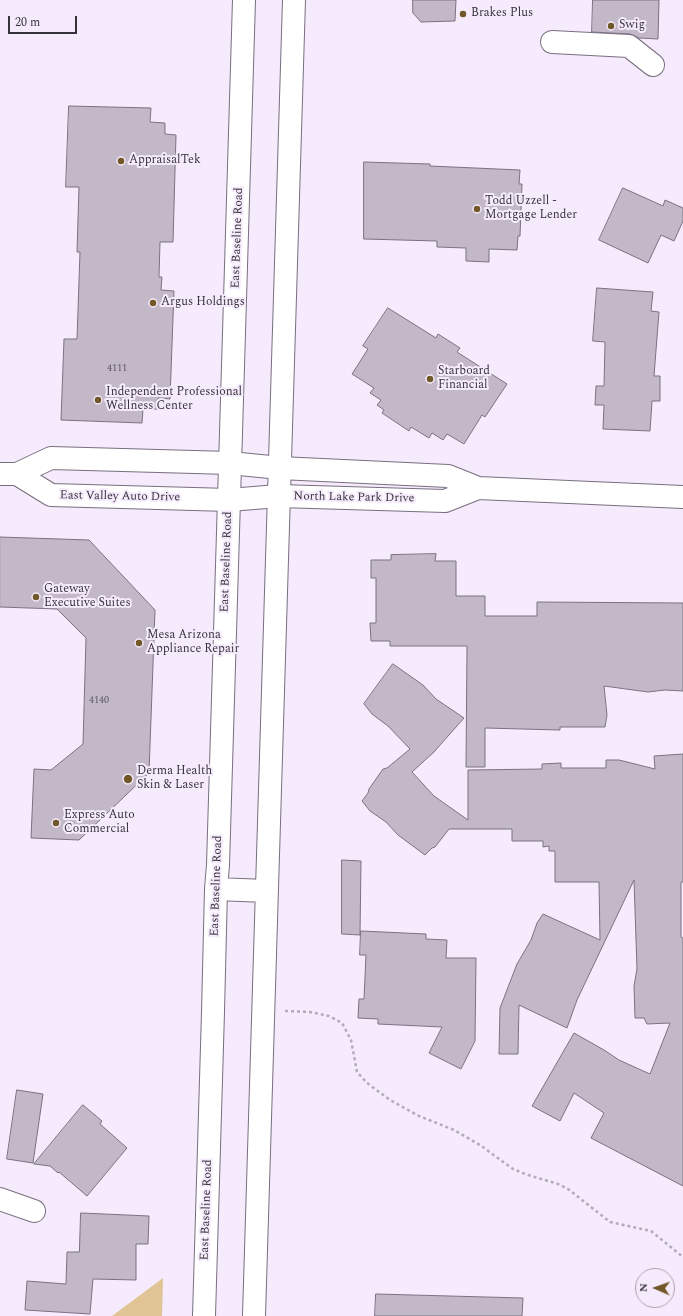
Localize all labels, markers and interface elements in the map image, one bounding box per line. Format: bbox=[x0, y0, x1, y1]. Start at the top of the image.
place label: Brakes Plus bbox=[471, 7, 533, 21]
scale bar bbox=[10, 8, 79, 34]
marker: Brakes Plus bbox=[458, 9, 468, 19]
text: 20 m bbox=[15, 13, 40, 32]
place label: Swig bbox=[619, 19, 645, 33]
marker: Swig bbox=[606, 21, 616, 31]
place label: AppraisalTek bbox=[129, 154, 201, 168]
marker: AppraisalTek bbox=[116, 156, 126, 166]
street label: East Baseline Road bbox=[229, 187, 247, 289]
place label: Todd Uzzell - Mortgage Lender bbox=[485, 195, 577, 223]
marker: Todd Uzzell - Mortgage Lender bbox=[472, 204, 482, 214]
place label: Argus Holdings bbox=[161, 296, 245, 310]
marker: Argus Holdings bbox=[148, 298, 158, 308]
house number: 4111 bbox=[107, 363, 127, 375]
place label: Starboard Financial bbox=[438, 365, 490, 393]
marker: Starboard Financial bbox=[425, 374, 435, 384]
place label: Independent Professional Wellness Center bbox=[106, 386, 242, 414]
marker: Independent Professional Wellness Center bbox=[93, 395, 103, 405]
street label: East Valley Auto Drive bbox=[60, 489, 180, 505]
street label: North Lake Park Drive bbox=[293, 490, 415, 506]
street label: East Baseline Road bbox=[218, 511, 236, 613]
place label: Gateway Executive Suites bbox=[44, 583, 131, 611]
marker: Gateway Executive Suites bbox=[31, 592, 41, 602]
place label: Mesa Arizona Appliance Repair bbox=[147, 629, 239, 657]
marker: Mesa Arizona Appliance Repair bbox=[134, 638, 144, 648]
house number: 4140 bbox=[89, 695, 109, 707]
place label: Derma Health Skin & Laser bbox=[137, 765, 212, 793]
marker: Derma Health Skin & Laser bbox=[122, 773, 134, 785]
place label: Express Auto Commercial bbox=[64, 809, 135, 837]
marker: Express Auto Commercial bbox=[51, 818, 61, 828]
street label: East Baseline Road bbox=[208, 835, 226, 937]
street label: East Baseline Road bbox=[198, 1159, 216, 1261]
north arrow bbox=[635, 1268, 675, 1308]
text: N bbox=[635, 1283, 652, 1292]

